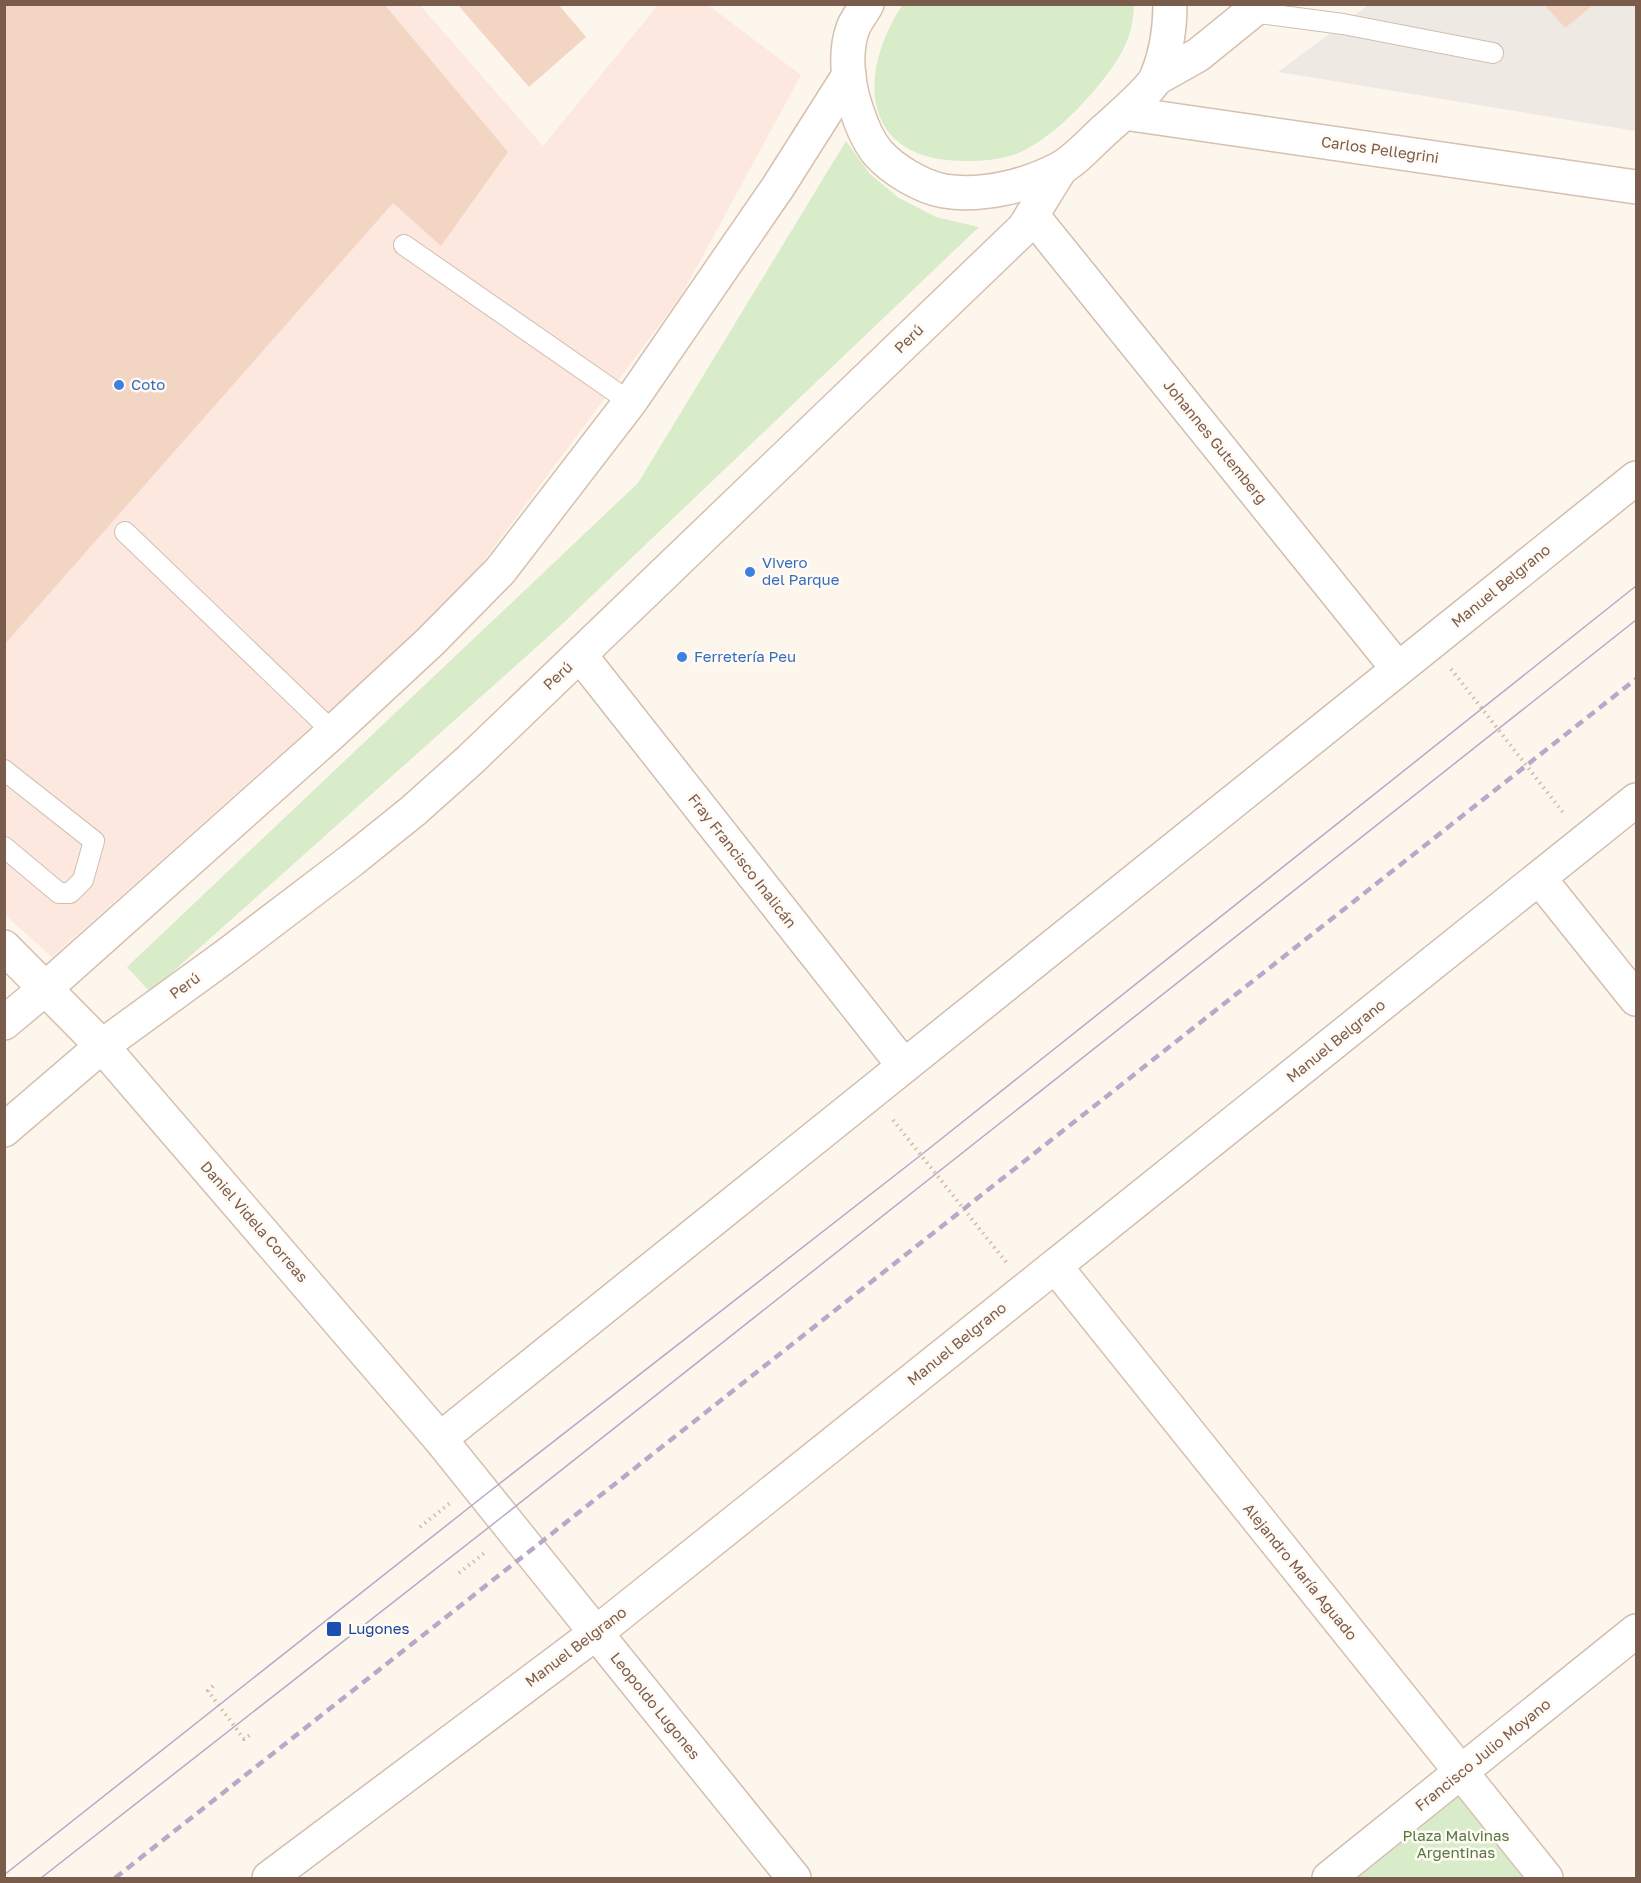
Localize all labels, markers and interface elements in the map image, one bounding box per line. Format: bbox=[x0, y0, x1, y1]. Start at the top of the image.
street label: Carlos Pellegrini bbox=[1320, 132, 1440, 166]
street label: Perú bbox=[890, 320, 927, 356]
place label: Coto bbox=[131, 375, 165, 393]
street label: Johannes Gutemberg bbox=[1160, 376, 1271, 507]
marker: Coto bbox=[112, 378, 126, 392]
street label: Manuel Belgrano bbox=[1447, 540, 1553, 631]
place label: Vivero del Parque bbox=[762, 553, 840, 588]
marker: Vivero del Parque bbox=[743, 565, 757, 579]
place label: Ferretería Peu bbox=[694, 647, 796, 665]
marker: Ferretería Peu bbox=[675, 650, 689, 664]
street label: Perú bbox=[539, 657, 576, 693]
street label: Fray Francisco Inalicán bbox=[685, 790, 801, 931]
street label: Perú bbox=[166, 968, 203, 1002]
street label: Manuel Belgrano bbox=[1282, 995, 1388, 1086]
street label: Daniel Videla Correas bbox=[197, 1157, 312, 1286]
street label: Manuel Belgrano bbox=[903, 1298, 1009, 1389]
street label: Alejandro María Aguado bbox=[1240, 1499, 1362, 1643]
street label: Manuel Belgrano bbox=[521, 1602, 630, 1690]
place label: Lugones bbox=[348, 1619, 409, 1637]
marker: Lugones bbox=[325, 1620, 343, 1638]
street label: Leopoldo Lugones bbox=[607, 1648, 704, 1763]
street label: Francisco Julio Moyano bbox=[1411, 1694, 1554, 1814]
park label: Plaza Malvinas Argentinas bbox=[1403, 1826, 1510, 1861]

